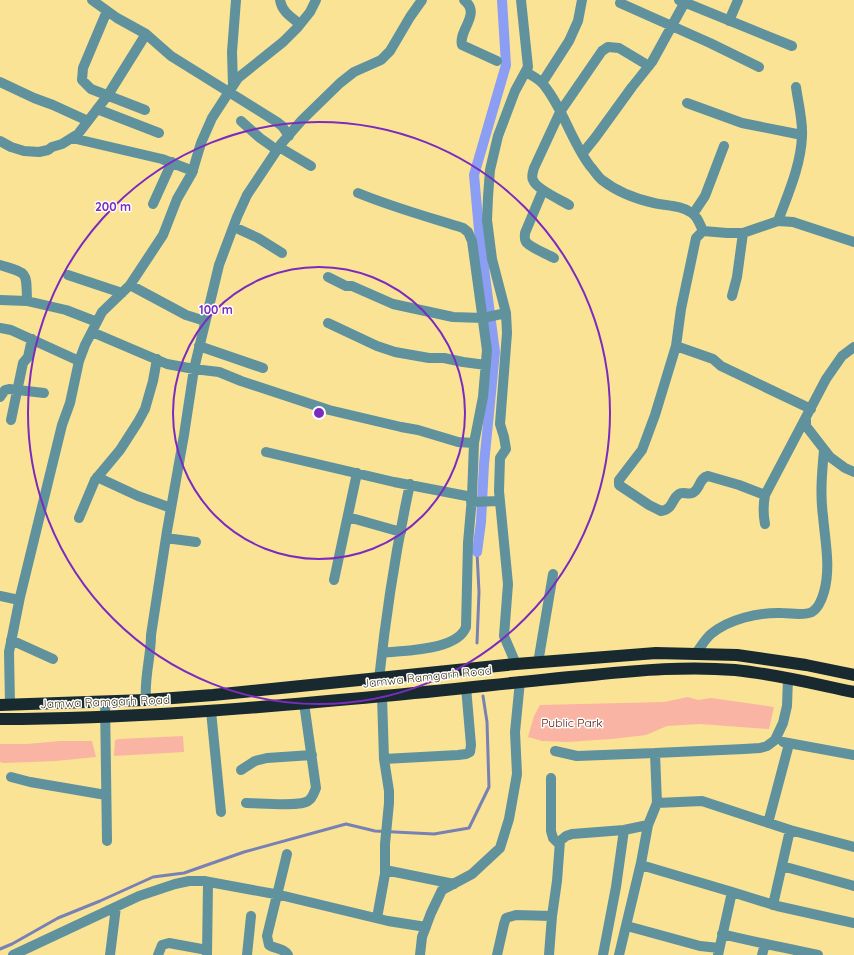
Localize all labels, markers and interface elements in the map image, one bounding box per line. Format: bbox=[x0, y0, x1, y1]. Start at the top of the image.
text: 200 m bbox=[95, 199, 131, 214]
text: 100 m bbox=[199, 302, 233, 317]
centre of rings bbox=[312, 406, 326, 420]
street label: Jamwa Ramgarh Road bbox=[361, 662, 492, 691]
street label: Jamwa Ramgarh Road bbox=[40, 692, 170, 711]
park label: Public Park bbox=[541, 715, 603, 730]

